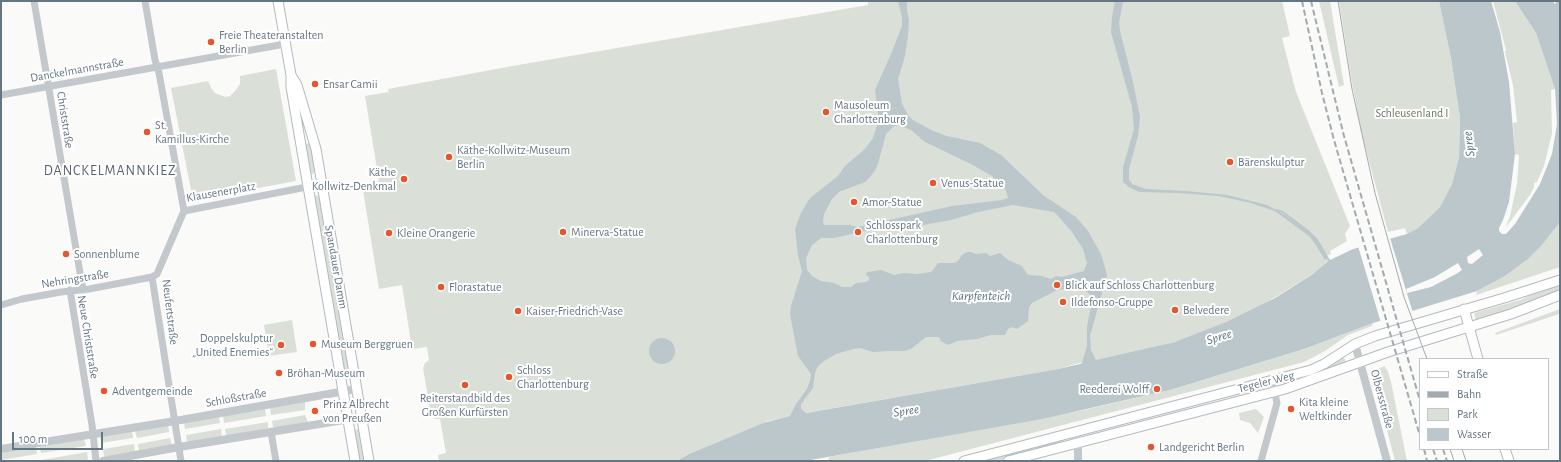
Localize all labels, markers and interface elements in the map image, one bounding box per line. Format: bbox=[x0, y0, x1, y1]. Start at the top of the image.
place label: Freie Theateranstalten Berlin bbox=[219, 28, 323, 56]
marker: Freie Theateranstalten Berlin bbox=[206, 37, 216, 47]
street label: Danckelmannstraße bbox=[29, 55, 125, 85]
place label: Ensar Camii bbox=[323, 77, 378, 91]
marker: Ensar Camii bbox=[310, 79, 320, 89]
street label: Christstraße bbox=[53, 91, 77, 149]
place label: Mausoleum Charlottenburg bbox=[834, 98, 906, 126]
park label: Schleusenland I bbox=[1375, 106, 1449, 120]
marker: Mausoleum Charlottenburg bbox=[821, 107, 831, 117]
place label: St. Kamillus-Kirche bbox=[155, 118, 229, 146]
marker: St. Kamillus-Kirche bbox=[142, 127, 152, 137]
water label: Spree bbox=[1460, 130, 1478, 158]
place label: Käthe-Kollwitz-Museum Berlin bbox=[457, 143, 570, 171]
marker: Käthe-Kollwitz-Museum Berlin bbox=[444, 152, 454, 162]
place label: Bärenskulptur bbox=[1238, 155, 1304, 169]
marker: Bärenskulptur bbox=[1225, 157, 1235, 167]
district label: DANCKELMANNKIEZ bbox=[44, 163, 176, 179]
place label: Käthe Kollwitz-Denkmal bbox=[312, 165, 396, 193]
marker: Käthe Kollwitz-Denkmal bbox=[399, 174, 409, 184]
place label: Venus-Statue bbox=[941, 176, 1004, 190]
marker: Venus-Statue bbox=[928, 178, 938, 188]
street label: Klausenerplatz bbox=[185, 179, 257, 205]
place label: Amor-Statue bbox=[862, 195, 922, 209]
marker: Amor-Statue bbox=[849, 197, 859, 207]
place label: Schlosspark Charlottenburg bbox=[866, 218, 938, 246]
street label: Spandauer Damm bbox=[322, 224, 350, 310]
place label: Minerva-Statue bbox=[571, 225, 644, 239]
place label: Kleine Orangerie bbox=[397, 226, 475, 240]
marker: Minerva-Statue bbox=[558, 227, 568, 237]
marker: Schlosspark Charlottenburg bbox=[853, 227, 863, 237]
marker: Kleine Orangerie bbox=[384, 228, 394, 238]
place label: Sonnenblume bbox=[74, 247, 139, 261]
marker: Sonnenblume bbox=[61, 249, 71, 259]
street label: Nehringstraße bbox=[40, 267, 110, 291]
street label: Neufertstraße bbox=[159, 278, 181, 346]
place label: Blick auf Schloss Charlottenburg bbox=[1065, 278, 1214, 292]
place label: Florastatue bbox=[449, 280, 502, 294]
marker: Blick auf Schloss Charlottenburg bbox=[1052, 280, 1062, 290]
marker: Florastatue bbox=[436, 282, 446, 292]
water label: Karpfenteich bbox=[952, 288, 1010, 304]
street label: Neue Christstraße bbox=[74, 294, 102, 380]
place label: Ildefonso-Gruppe bbox=[1071, 295, 1153, 309]
marker: Ildefonso-Gruppe bbox=[1058, 297, 1068, 307]
place label: Belvedere bbox=[1183, 303, 1229, 317]
place label: Kaiser-Friedrich-Vase bbox=[526, 304, 623, 318]
marker: Belvedere bbox=[1170, 305, 1180, 315]
marker: Kaiser-Friedrich-Vase bbox=[513, 306, 523, 316]
water label: Spree bbox=[1204, 326, 1234, 348]
place label: Doppelskulptur „United Enemies“ bbox=[192, 331, 273, 359]
place label: Museum Berggruen bbox=[321, 337, 413, 351]
marker: Museum Berggruen bbox=[308, 339, 318, 349]
marker: Doppelskulptur „United Enemies“ bbox=[276, 340, 286, 350]
legend bbox=[1419, 358, 1549, 450]
place label: Schloss Charlottenburg bbox=[517, 363, 589, 391]
place label: Bröhan-Museum bbox=[287, 366, 365, 380]
marker: Bröhan-Museum bbox=[274, 368, 284, 378]
street label: Tegeler Weg bbox=[1236, 368, 1296, 396]
street label: Olbersstraße bbox=[1367, 368, 1397, 430]
text: Straße bbox=[1457, 368, 1488, 380]
marker: Schloss Charlottenburg bbox=[504, 372, 514, 382]
marker: Reiterstandbild des Großen Kurfürsten bbox=[460, 380, 470, 390]
place label: Reederei Wolff bbox=[1079, 382, 1149, 396]
place label: Adventgemeinde bbox=[112, 384, 192, 398]
marker: Reederei Wolff bbox=[1152, 384, 1162, 394]
marker: Adventgemeinde bbox=[99, 386, 109, 396]
street label: Schloßstraße bbox=[205, 386, 267, 410]
text: Bahn bbox=[1457, 388, 1481, 400]
place label: Reiterstandbild des Großen Kurfürsten bbox=[420, 391, 510, 419]
place label: Kita kleine Weltkinder bbox=[1299, 395, 1352, 423]
place label: Prinz Albrecht von Preußen bbox=[323, 397, 389, 425]
water label: Spree bbox=[892, 401, 920, 421]
marker: Kita kleine Weltkinder bbox=[1286, 404, 1296, 414]
marker: Prinz Albrecht von Preußen bbox=[310, 406, 320, 416]
text: Park bbox=[1457, 408, 1478, 420]
scale bar bbox=[14, 424, 105, 450]
text: Wasser bbox=[1457, 428, 1491, 440]
text: 100 m bbox=[19, 433, 47, 445]
place label: Landgericht Berlin bbox=[1159, 440, 1244, 454]
marker: Landgericht Berlin bbox=[1146, 442, 1156, 452]

